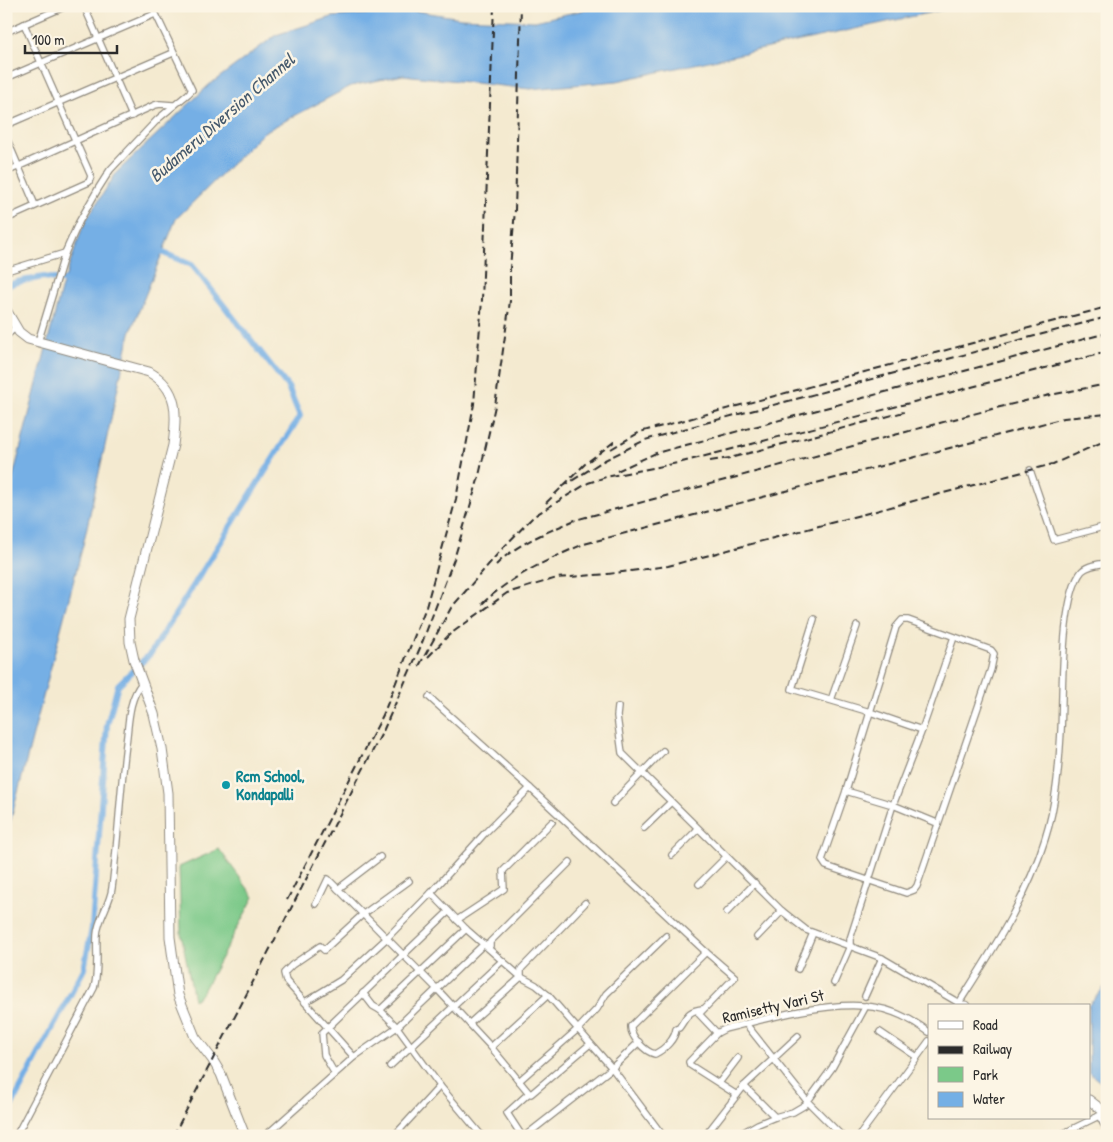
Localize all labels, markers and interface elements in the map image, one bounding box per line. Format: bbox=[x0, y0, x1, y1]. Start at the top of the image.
scale bar bbox=[25, 22, 118, 54]
text: 100 m bbox=[32, 29, 65, 50]
water label: Budameru Diversion Channel bbox=[144, 47, 301, 188]
place label: Rcm School, Kondapalli bbox=[236, 765, 305, 806]
marker: Rcm School, Kondapalli bbox=[220, 779, 232, 791]
street label: Ramisetty Vari St bbox=[720, 984, 826, 1028]
legend bbox=[928, 1004, 1090, 1120]
text: Road bbox=[973, 1014, 998, 1035]
text: Railway bbox=[973, 1038, 1012, 1059]
text: Park bbox=[973, 1064, 998, 1085]
text: Water bbox=[973, 1088, 1005, 1109]

